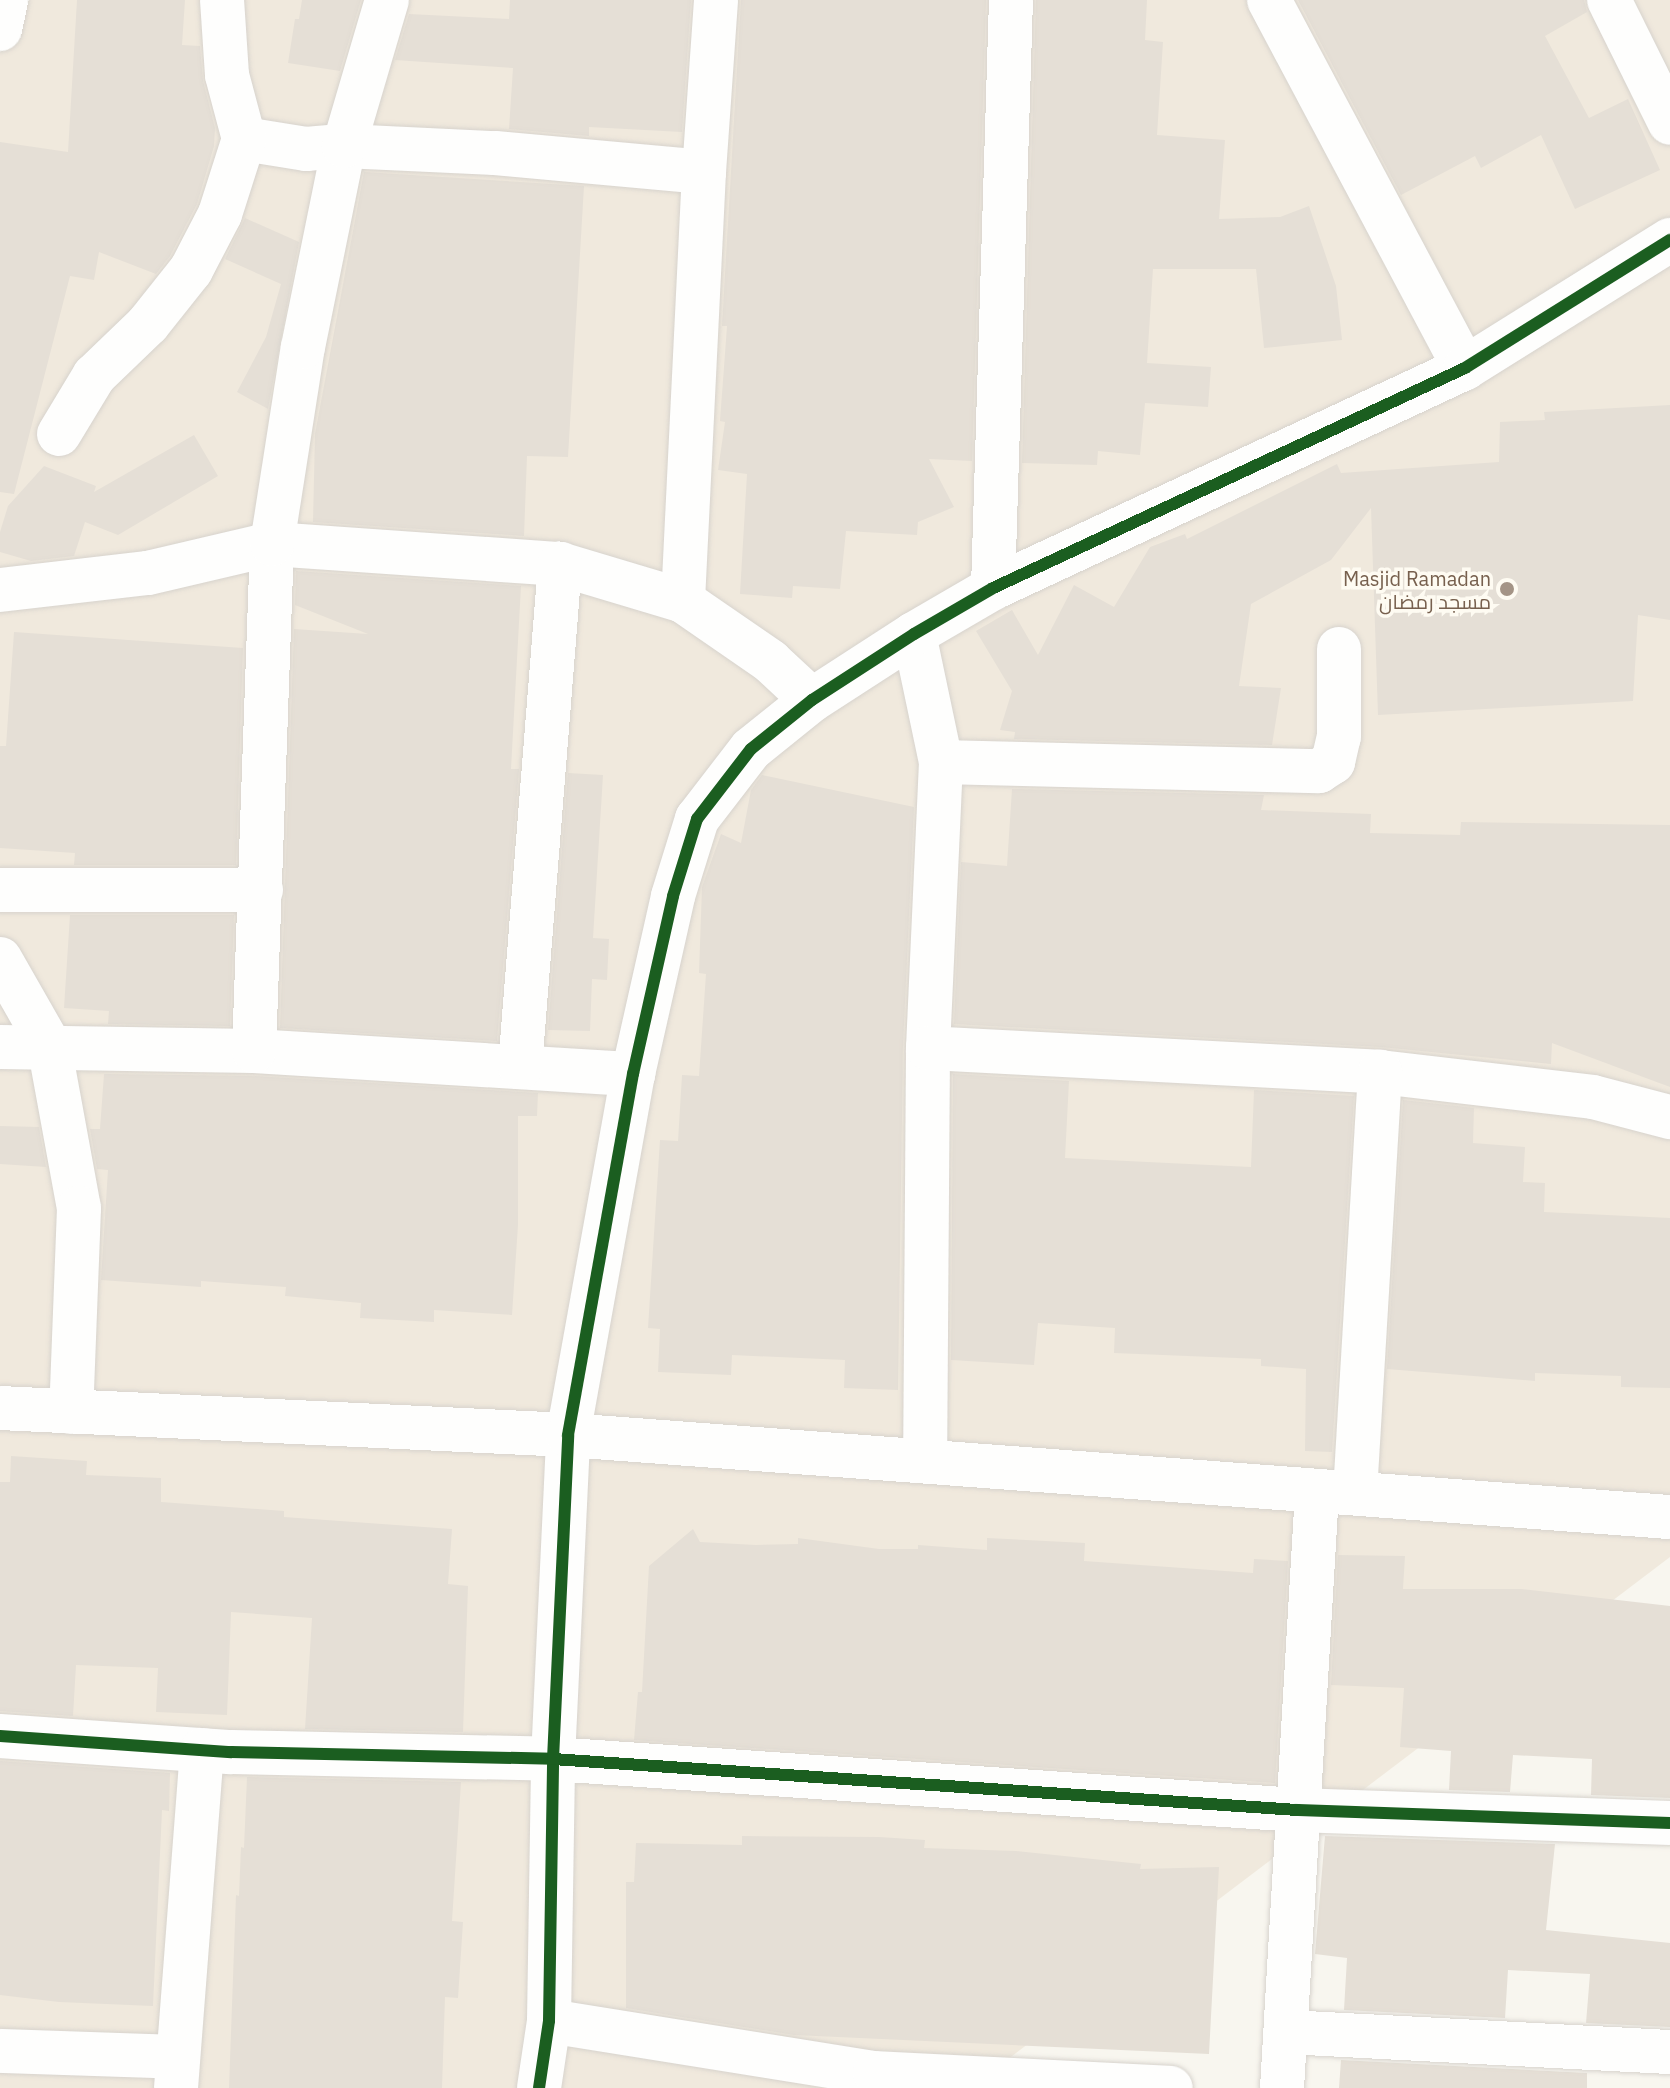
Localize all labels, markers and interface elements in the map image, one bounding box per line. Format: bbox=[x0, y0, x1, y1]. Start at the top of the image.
place label: Masjid Ramadan مسجد رمضان bbox=[1343, 566, 1491, 613]
marker: Masjid Ramadan مسجد رمضان bbox=[1498, 580, 1516, 598]

